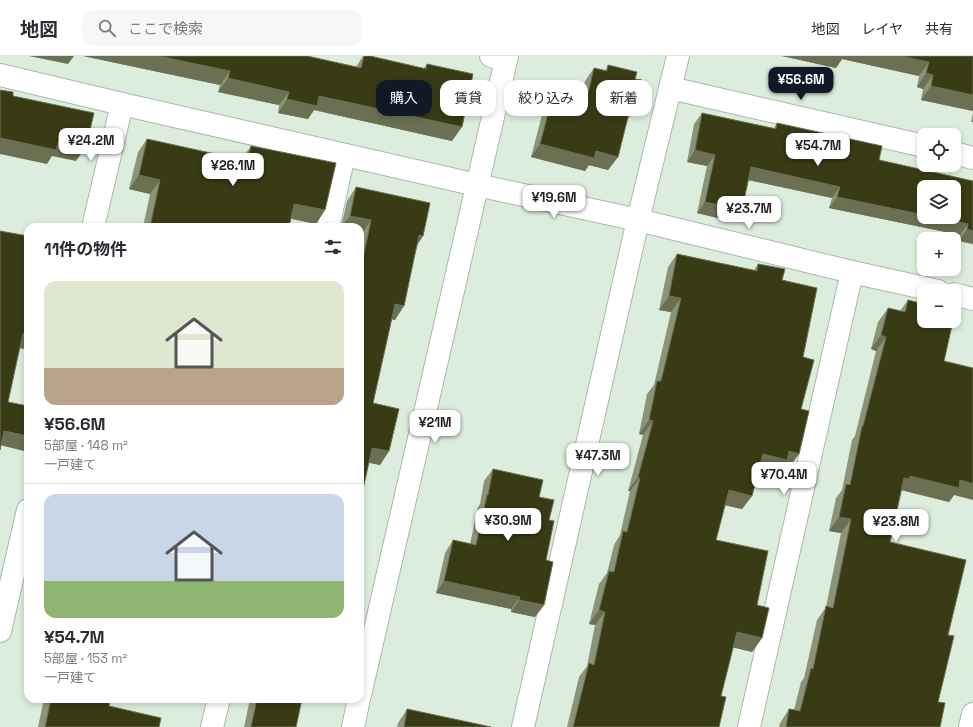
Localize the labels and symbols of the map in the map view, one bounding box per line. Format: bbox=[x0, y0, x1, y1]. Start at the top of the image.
pin: ¥56.6M bbox=[768, 67, 834, 101]
pin: ¥24.2M bbox=[58, 128, 124, 162]
pin: ¥54.7M bbox=[785, 133, 851, 167]
pin: ¥26.1M bbox=[200, 153, 266, 187]
pin: ¥19.6M bbox=[521, 185, 587, 219]
pin: ¥23.7M bbox=[716, 196, 782, 230]
pin: ¥21M bbox=[411, 410, 459, 444]
pin: ¥47.3M bbox=[565, 443, 631, 477]
pin: ¥70.4M bbox=[751, 462, 817, 496]
pin: ¥30.9M bbox=[475, 508, 541, 542]
pin: ¥23.8M bbox=[863, 509, 929, 543]

